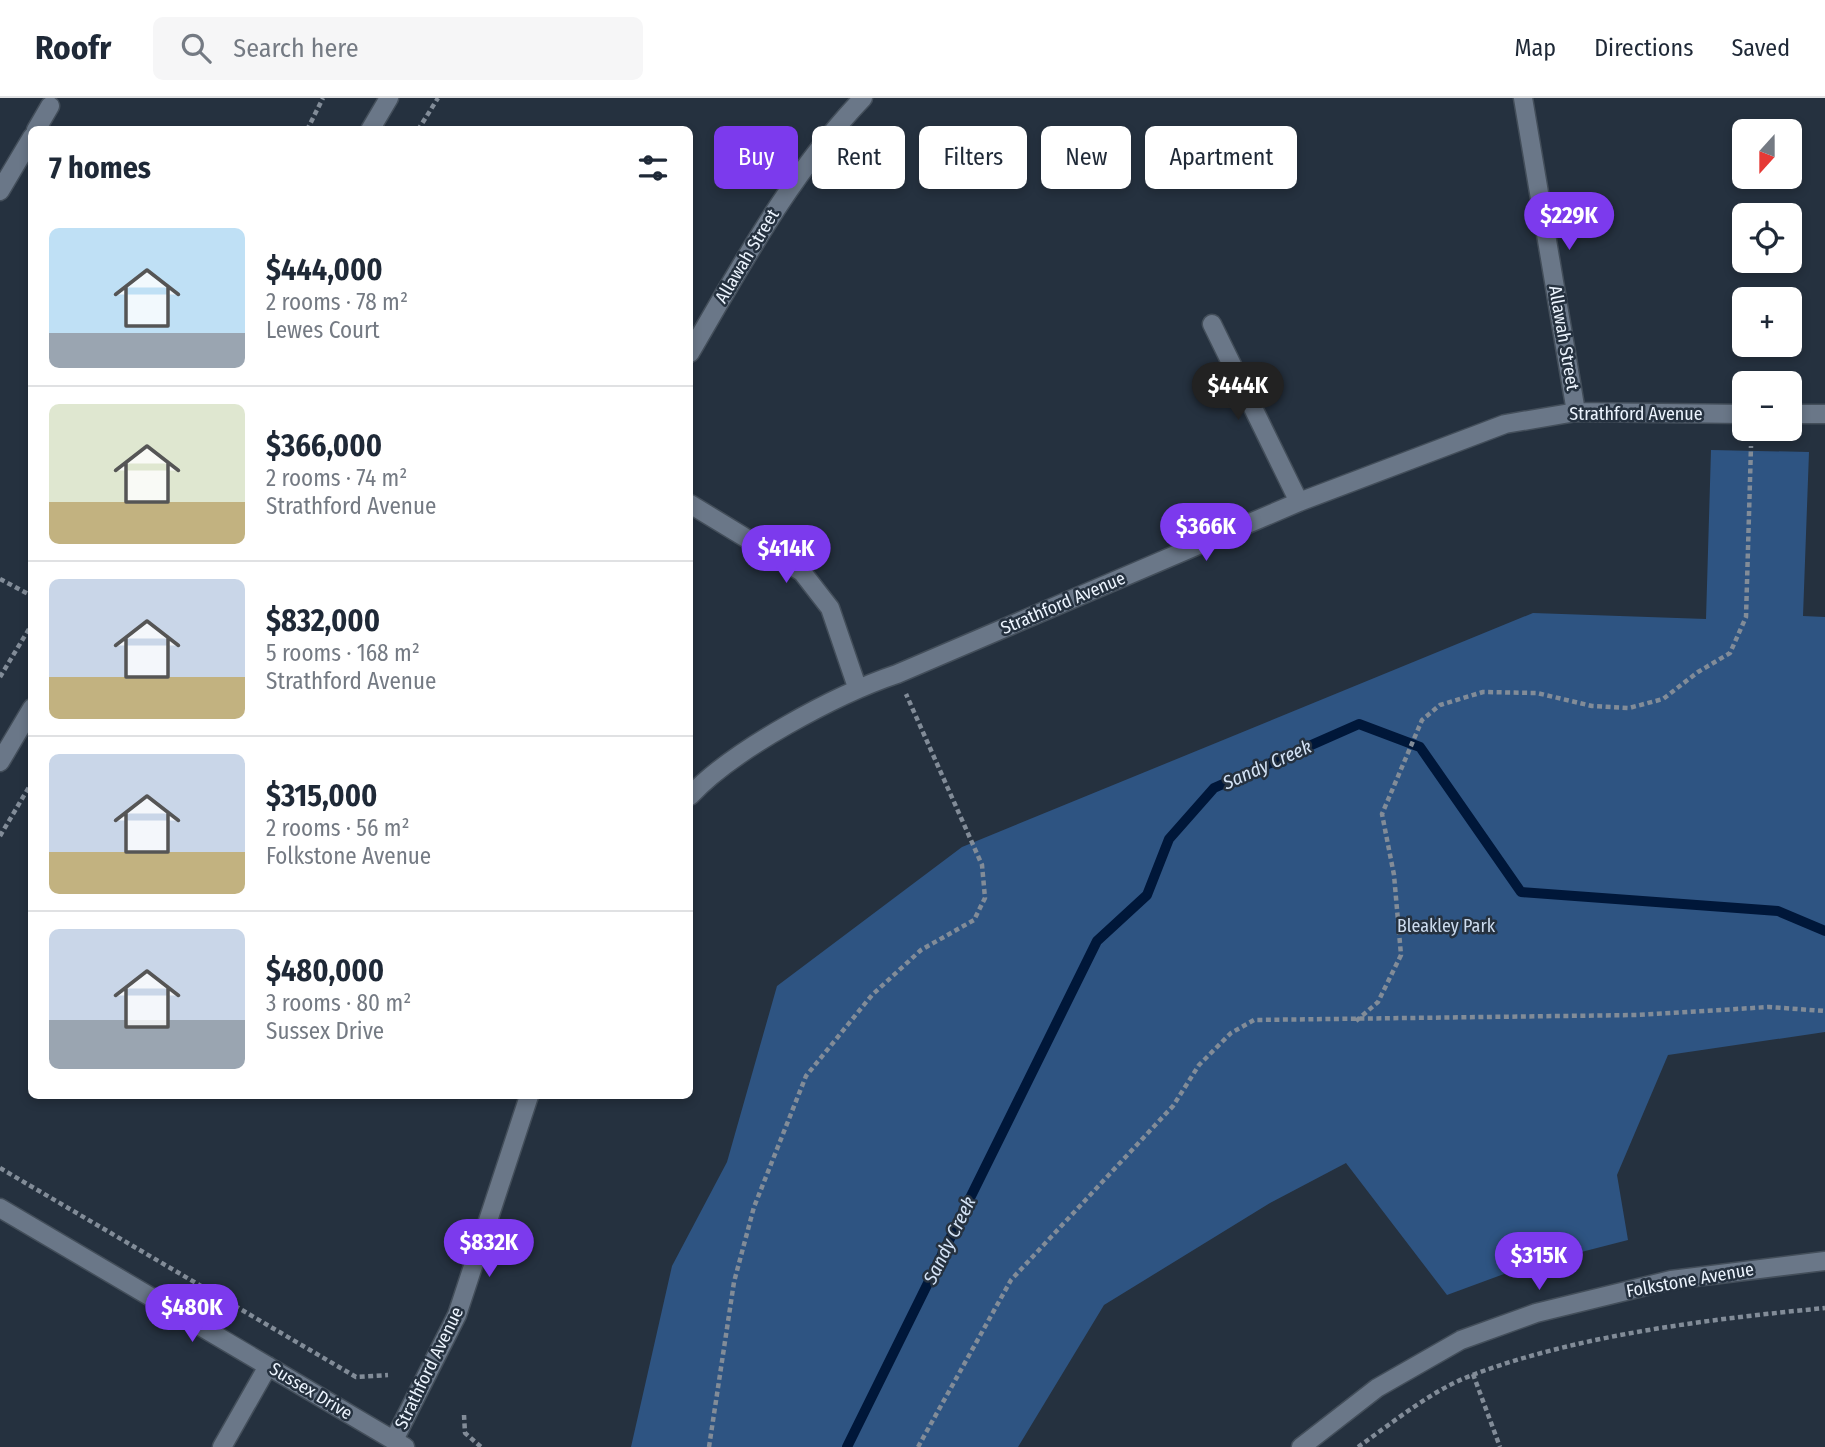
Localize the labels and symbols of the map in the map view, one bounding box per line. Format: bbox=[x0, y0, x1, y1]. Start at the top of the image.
north arrow bbox=[1732, 119, 1802, 189]
pin: $229K bbox=[1520, 192, 1618, 252]
street label: Allawah Street bbox=[710, 205, 784, 307]
street label: Allawah Street bbox=[1544, 284, 1584, 392]
pin: $444K bbox=[1189, 362, 1287, 422]
street label: Strathford Avenue bbox=[1569, 403, 1703, 425]
pin: $366K bbox=[1157, 504, 1255, 563]
pin: $414K bbox=[737, 526, 835, 585]
street label: Strathford Avenue bbox=[997, 567, 1129, 639]
water label: Sandy Creek bbox=[1218, 735, 1315, 795]
park label: Bleakley Park bbox=[1397, 915, 1496, 937]
water label: Sandy Creek bbox=[918, 1193, 981, 1289]
pin: $832K bbox=[440, 1220, 538, 1279]
pin: $315K bbox=[1490, 1232, 1588, 1292]
street label: Folkstone Avenue bbox=[1624, 1258, 1756, 1302]
pin: $480K bbox=[143, 1284, 241, 1344]
street label: Strathford Avenue bbox=[390, 1303, 468, 1433]
street label: Sussex Drive bbox=[266, 1358, 356, 1424]

